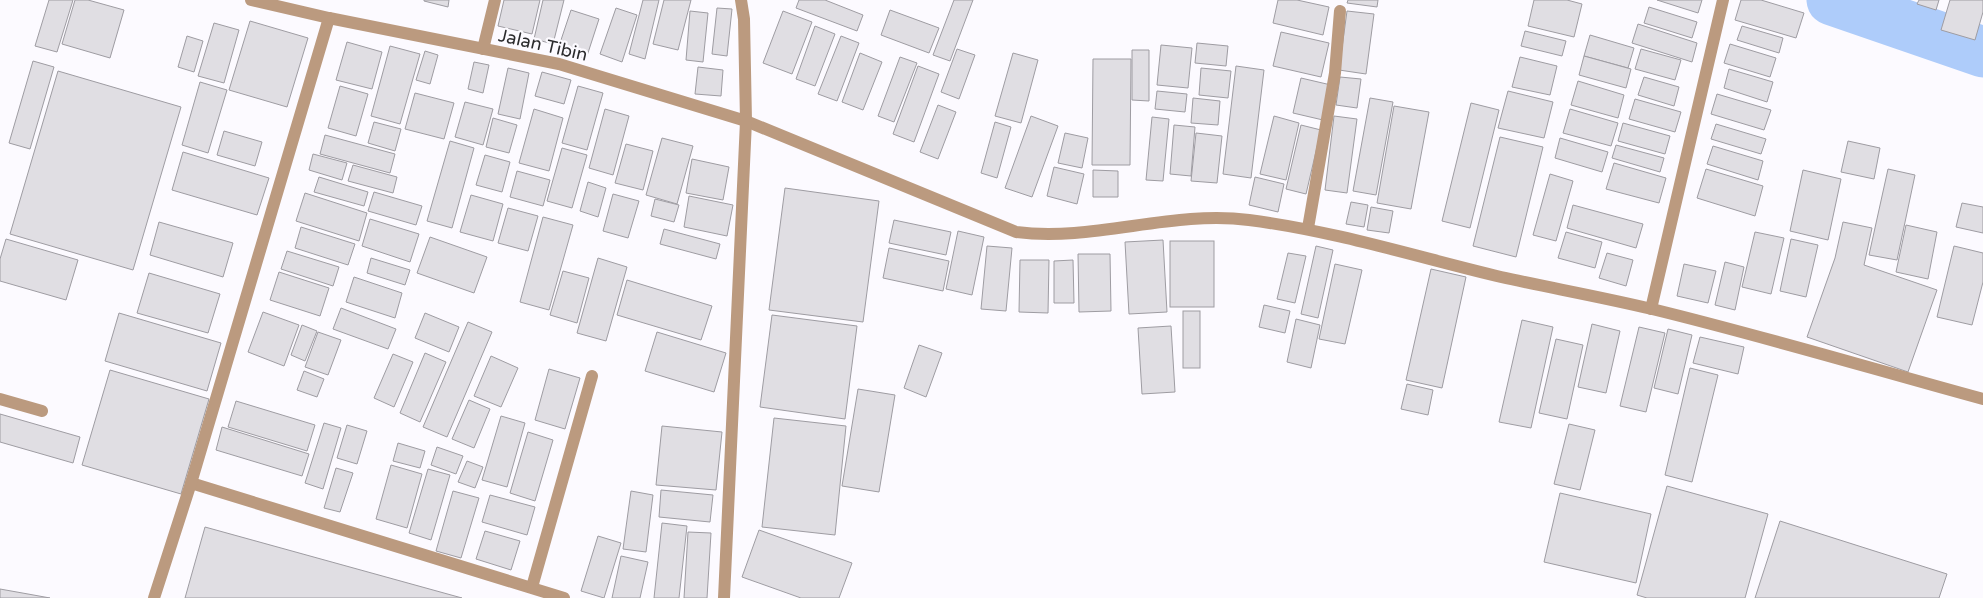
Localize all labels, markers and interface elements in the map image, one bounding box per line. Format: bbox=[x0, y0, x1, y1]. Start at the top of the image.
street label: Jalan Tibin bbox=[496, 24, 590, 66]

